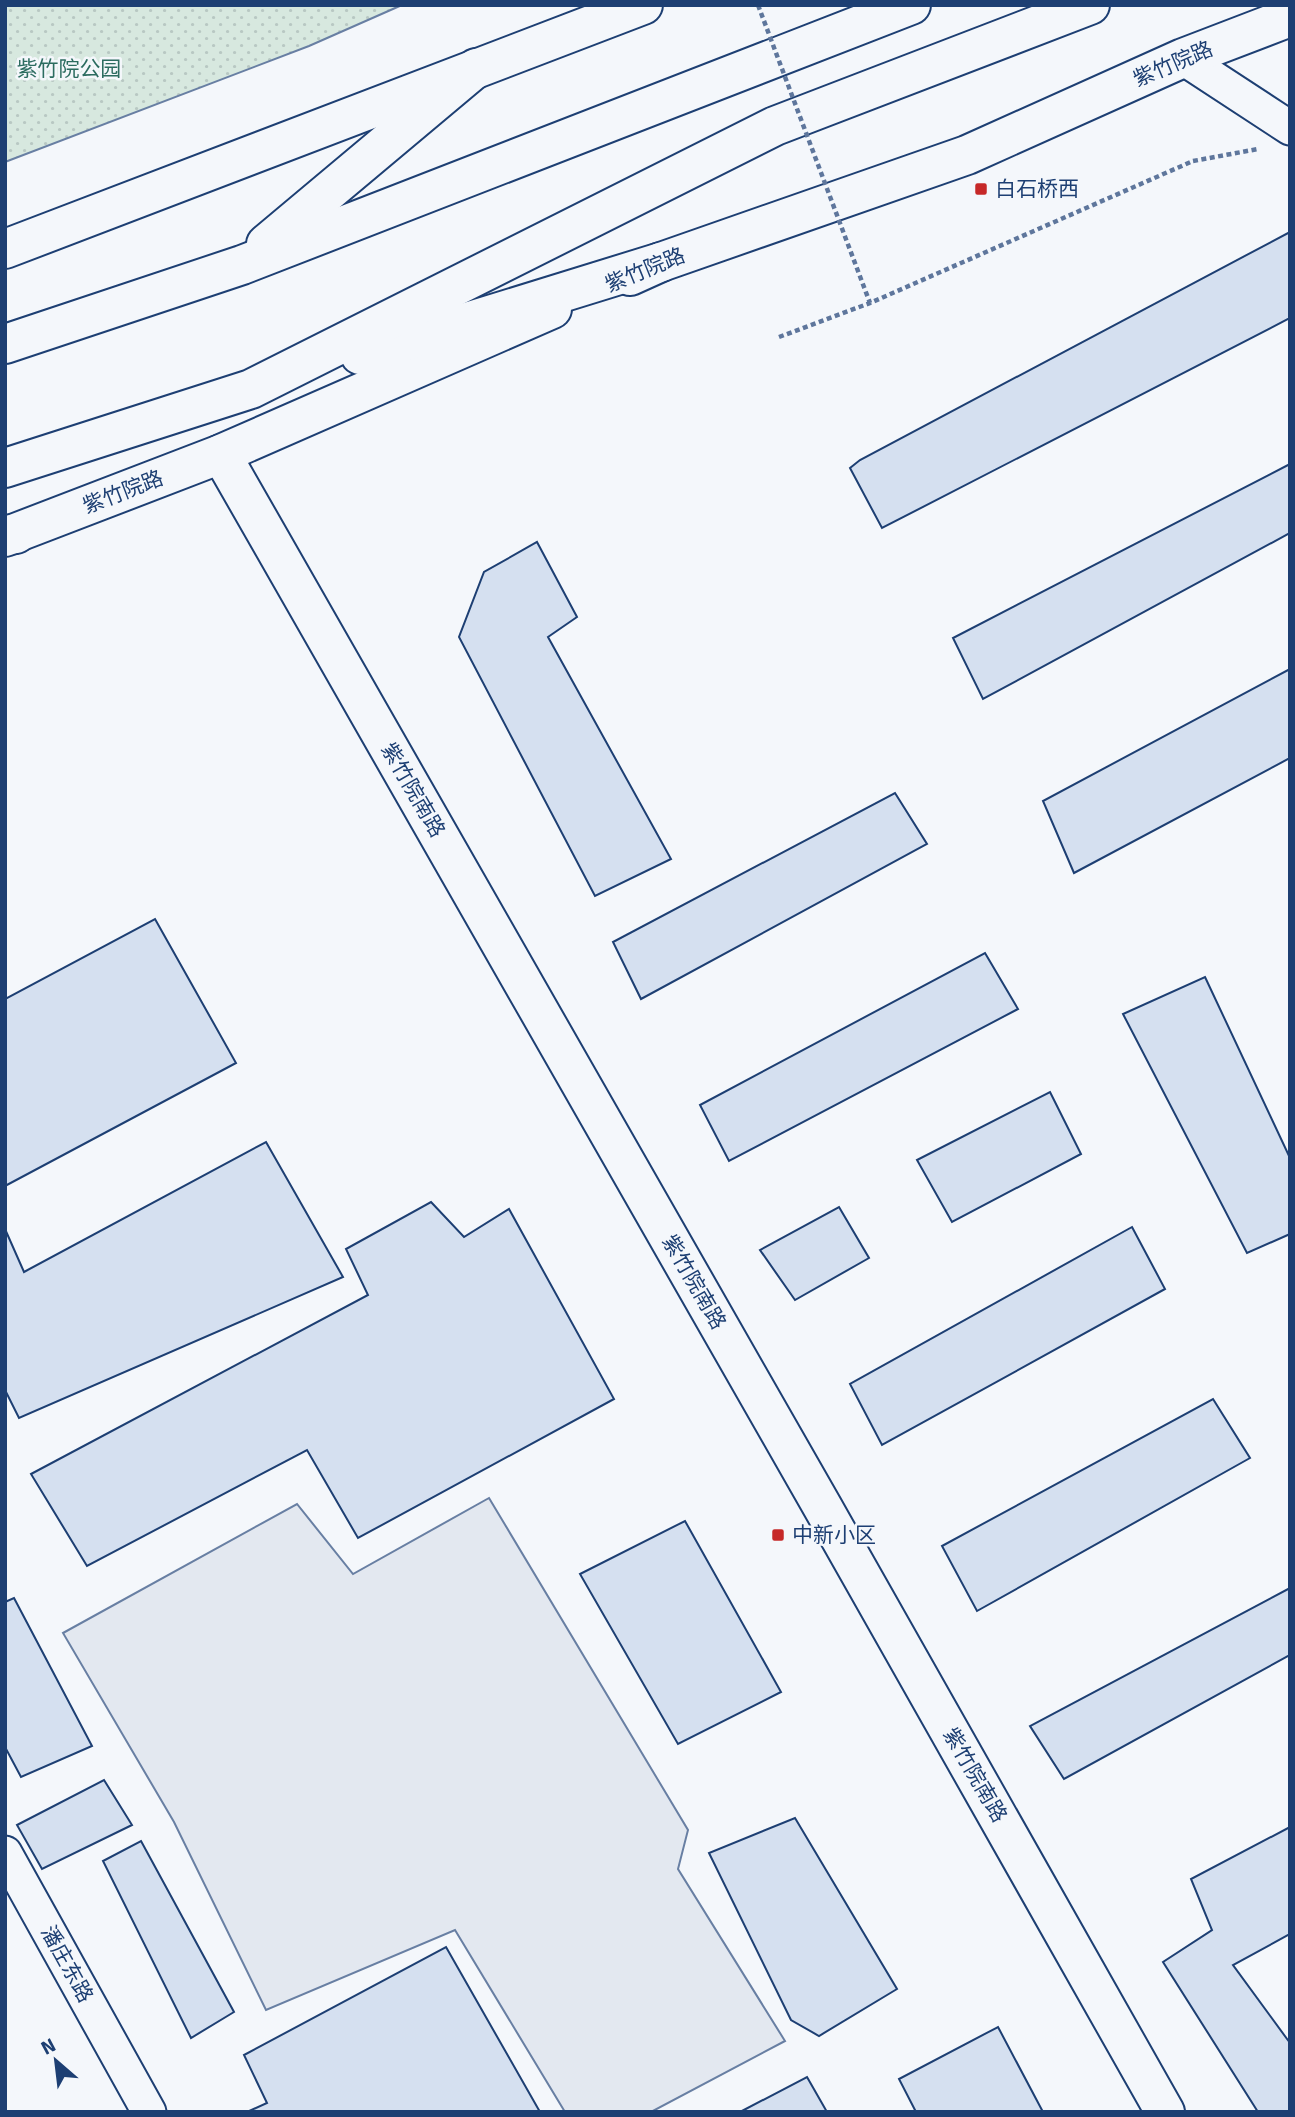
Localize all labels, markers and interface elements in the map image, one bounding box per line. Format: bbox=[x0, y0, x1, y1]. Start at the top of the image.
street label: 紫竹院路 bbox=[1129, 36, 1217, 92]
park label: 紫竹院公园 bbox=[17, 56, 122, 82]
place label: 白石桥西 bbox=[995, 176, 1079, 202]
marker: 白石桥西 bbox=[973, 181, 989, 197]
street label: 紫竹院路 bbox=[601, 242, 689, 298]
street label: 紫竹院路 bbox=[79, 465, 167, 519]
street label: 紫竹院南路 bbox=[375, 738, 451, 842]
street label: 紫竹院南路 bbox=[656, 1230, 732, 1334]
place label: 中新小区 bbox=[792, 1522, 876, 1548]
marker: 中新小区 bbox=[770, 1527, 786, 1543]
street label: 紫竹院南路 bbox=[937, 1723, 1013, 1827]
street label: 潘庄东路 bbox=[35, 1921, 99, 2007]
north arrow bbox=[21, 2026, 91, 2096]
text: N bbox=[37, 2033, 60, 2061]

